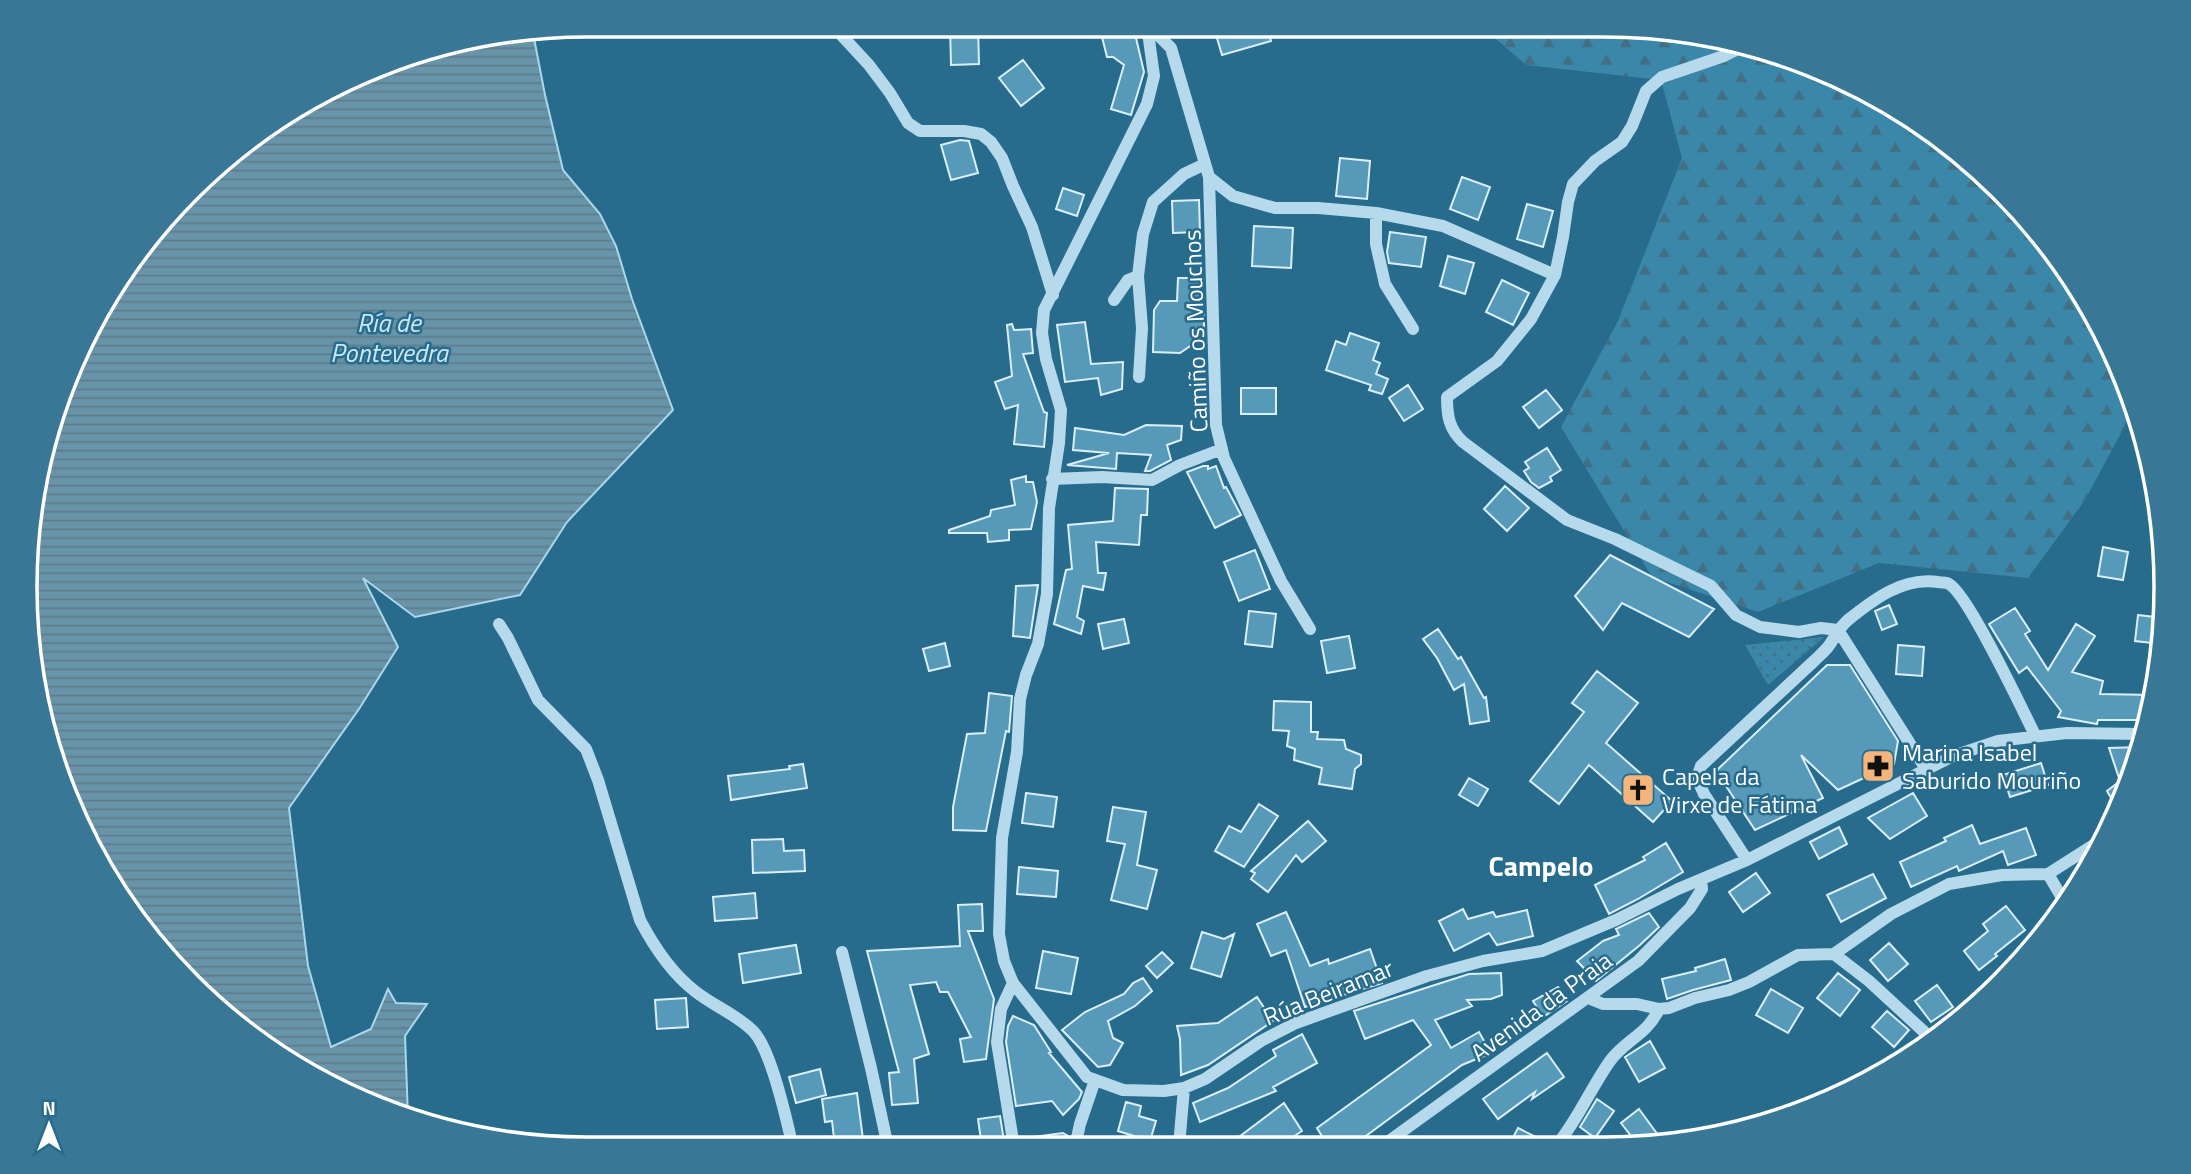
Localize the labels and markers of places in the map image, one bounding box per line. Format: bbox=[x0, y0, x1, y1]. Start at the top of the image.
place label: Marina Isabel Saburido Mouriño bbox=[1902, 734, 2081, 798]
pharmacy icon: Marina Isabel Saburido Mouriño bbox=[1859, 747, 1897, 785]
place label: Capela da Virxe de Fátima bbox=[1662, 758, 1817, 822]
church icon: Capela da Virxe de Fátima bbox=[1619, 771, 1657, 809]

